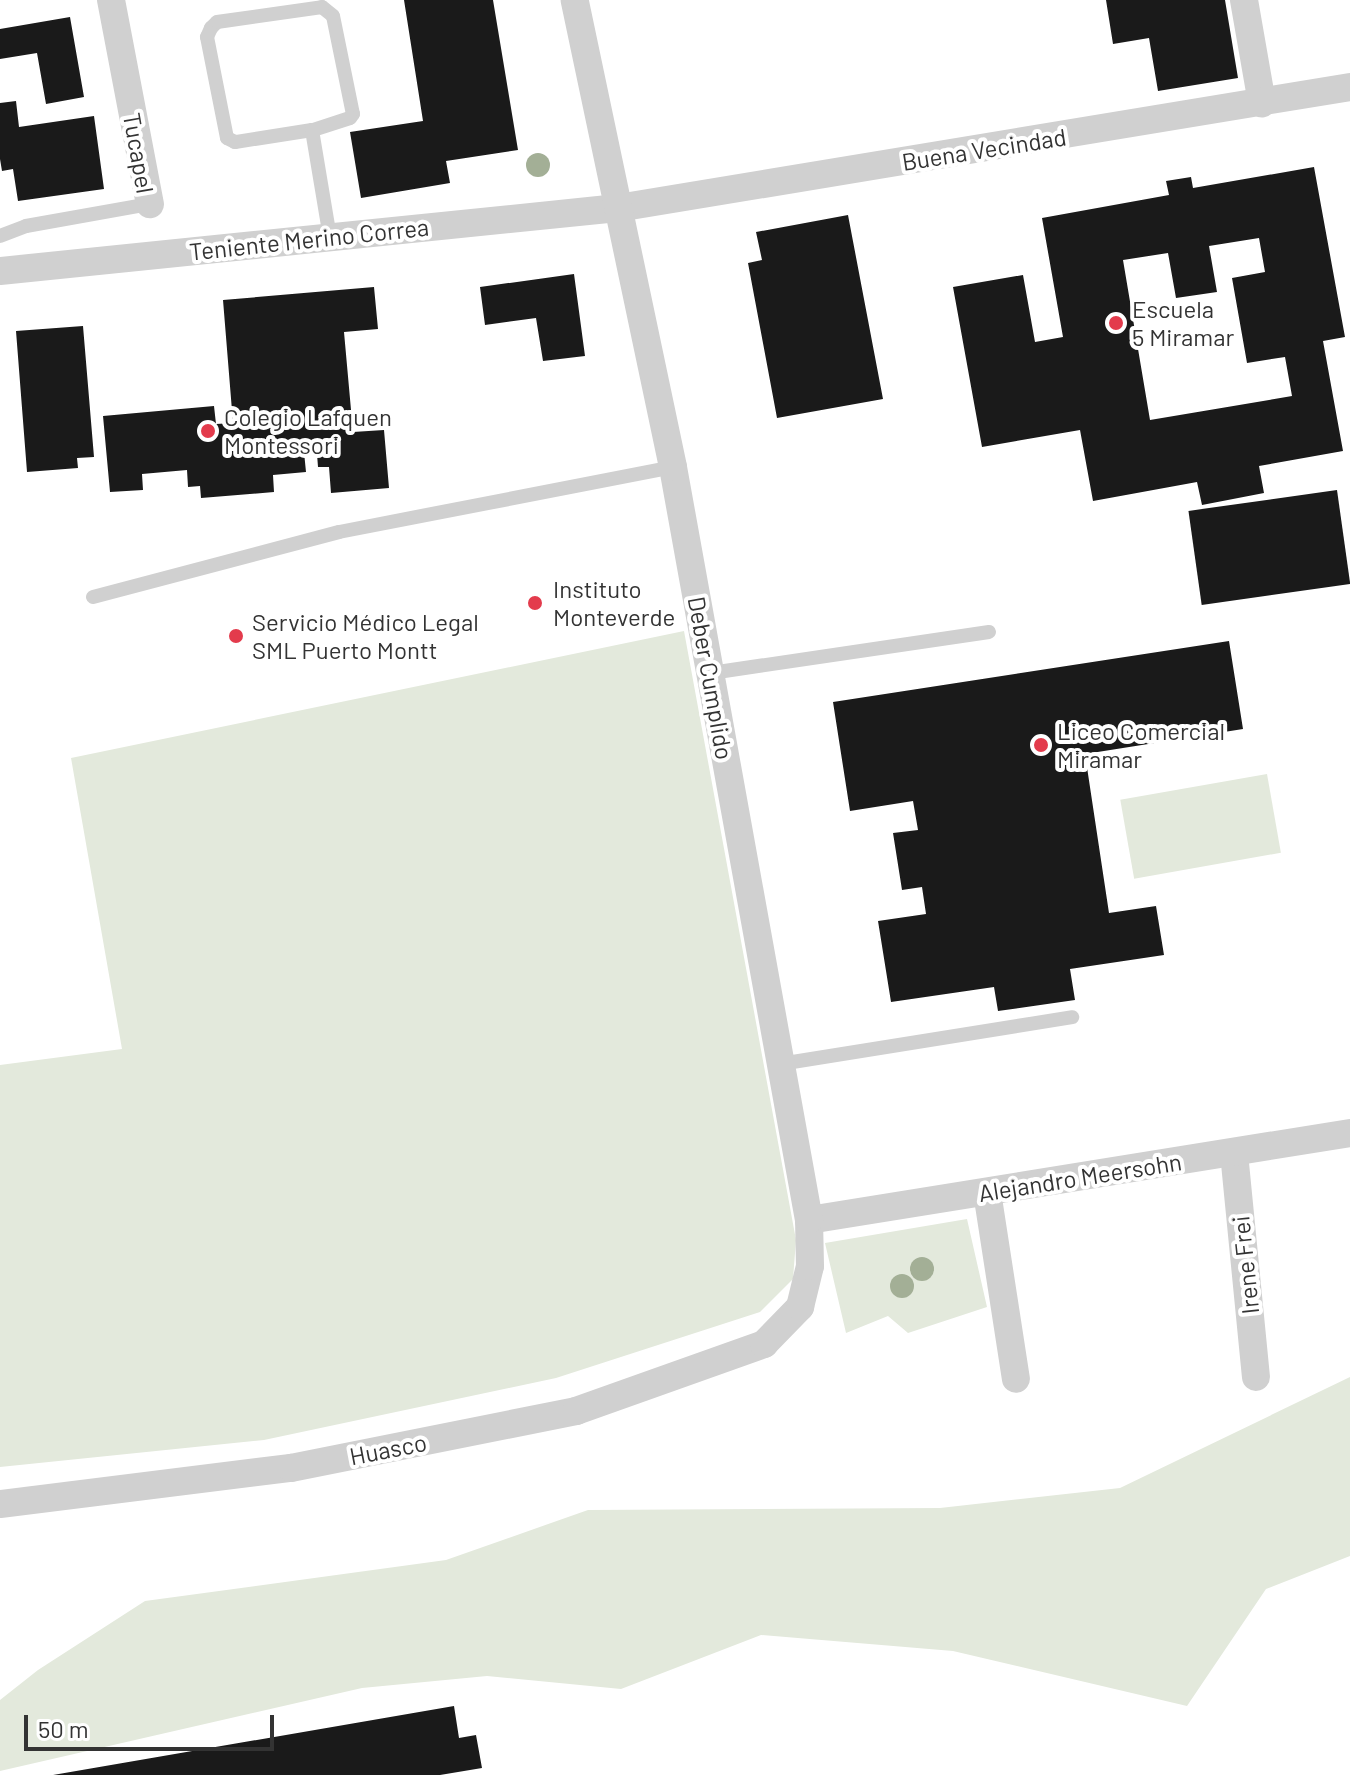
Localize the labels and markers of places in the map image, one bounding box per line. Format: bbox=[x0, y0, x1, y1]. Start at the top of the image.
place label: Escuela 5 Miramar bbox=[1132, 295, 1234, 351]
marker: Escuela 5 Miramar bbox=[1107, 314, 1125, 332]
place label: Colegio Lafquen Montessori bbox=[224, 403, 392, 459]
marker: Colegio Lafquen Montessori bbox=[199, 422, 217, 440]
place label: Instituto Monteverde bbox=[553, 575, 675, 631]
marker: Instituto Monteverde bbox=[524, 592, 546, 614]
place label: Servicio Médico Legal SML Puerto Montt bbox=[252, 608, 479, 664]
marker: Servicio Médico Legal SML Puerto Montt bbox=[227, 627, 245, 645]
place label: Liceo Comercial Miramar bbox=[1057, 717, 1225, 773]
marker: Liceo Comercial Miramar bbox=[1032, 736, 1050, 754]

